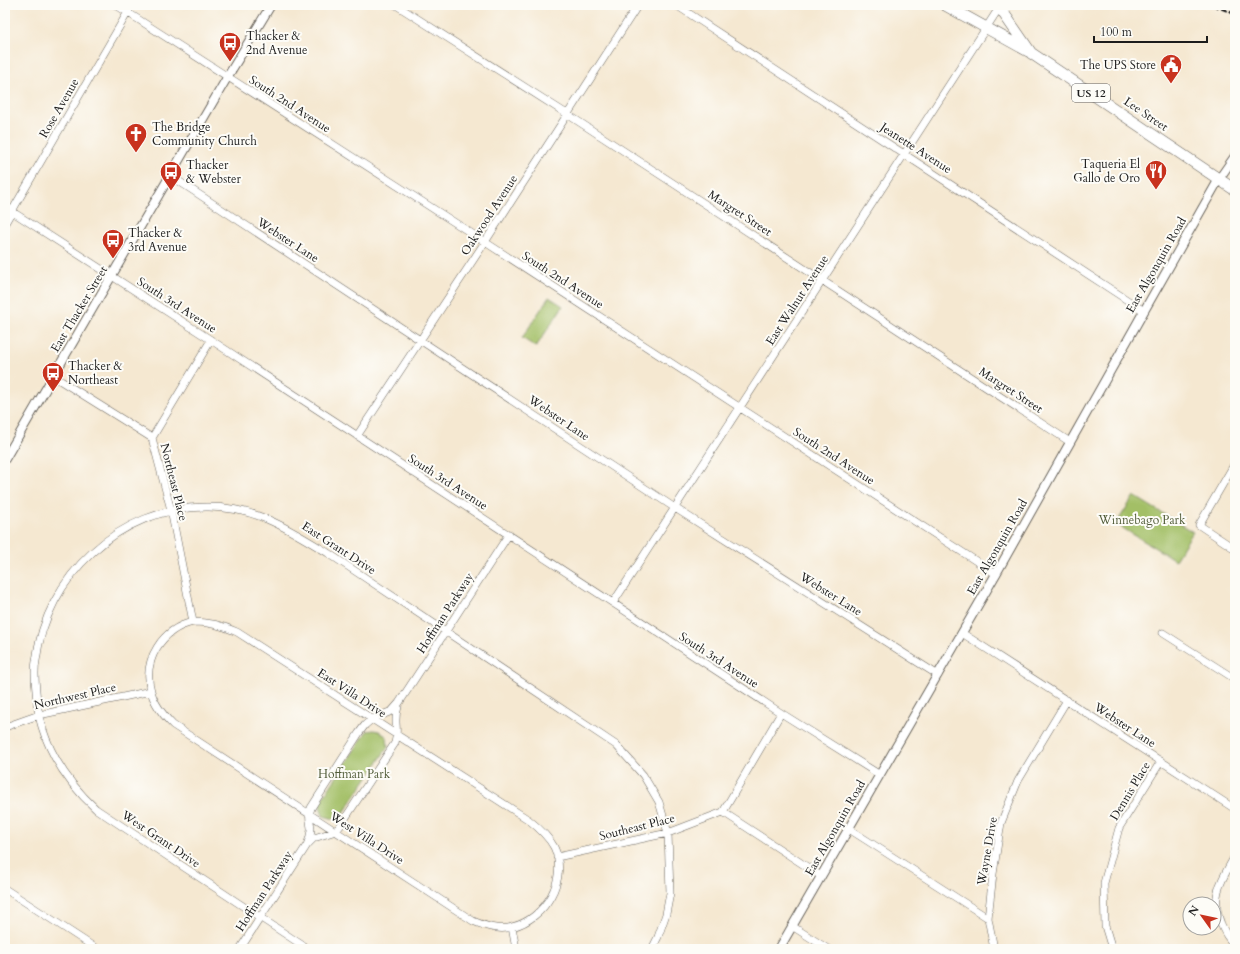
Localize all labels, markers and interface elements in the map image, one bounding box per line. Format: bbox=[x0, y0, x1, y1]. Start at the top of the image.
scale bar bbox=[1094, 18, 1207, 44]
text: 100 m bbox=[1100, 24, 1133, 40]
place label: Thacker & 2nd Avenue bbox=[246, 28, 308, 58]
bus stop icon: Thacker & 2nd Avenue bbox=[217, 30, 243, 63]
public building icon: The UPS Store bbox=[1158, 52, 1184, 85]
place label: The UPS Store bbox=[1080, 57, 1156, 73]
street label: South 2nd Avenue bbox=[246, 72, 334, 136]
street label: Rose Avenue bbox=[35, 75, 83, 141]
road number: US 12 bbox=[1072, 84, 1110, 102]
street label: Lee Street bbox=[1121, 93, 1171, 135]
street label: Jeanette Avenue bbox=[876, 118, 955, 177]
place label: The Bridge Community Church bbox=[152, 119, 257, 149]
church icon: The Bridge Community Church bbox=[123, 121, 149, 154]
place label: Taqueria El Gallo de Oro bbox=[1073, 156, 1141, 186]
place label: Thacker & Webster bbox=[186, 157, 242, 187]
restaurant icon: Taqueria El Gallo de Oro bbox=[1143, 158, 1169, 191]
bus stop icon: Thacker & Webster bbox=[158, 159, 184, 192]
street label: Oakwood Avenue bbox=[457, 172, 521, 258]
street label: Margret Street bbox=[705, 186, 775, 240]
street label: Webster Lane bbox=[253, 213, 322, 266]
street label: East Algonquin Road bbox=[1122, 214, 1190, 316]
place label: Thacker & 3rd Avenue bbox=[128, 225, 187, 255]
bus stop icon: Thacker & 3rd Avenue bbox=[100, 227, 126, 260]
street label: South 2nd Avenue bbox=[519, 248, 607, 312]
street label: East Walnut Avenue bbox=[762, 252, 832, 348]
street label: East Thacker Street bbox=[47, 263, 111, 355]
street label: South 3rd Avenue bbox=[134, 273, 220, 337]
place label: Thacker & Northeast bbox=[68, 358, 123, 388]
bus stop icon: Thacker & Northeast bbox=[40, 360, 66, 393]
street label: Margret Street bbox=[976, 363, 1046, 417]
street label: Webster Lane bbox=[524, 391, 593, 444]
street label: South 2nd Avenue bbox=[790, 424, 878, 488]
street label: Northeast Place bbox=[157, 442, 191, 522]
street label: South 3rd Avenue bbox=[405, 450, 491, 514]
street label: East Algonquin Road bbox=[963, 496, 1031, 598]
park label: Winnebago Park bbox=[1098, 512, 1186, 528]
street label: East Grant Drive bbox=[299, 518, 379, 578]
street label: Webster Lane bbox=[796, 568, 865, 620]
street label: Hoffman Parkway bbox=[413, 569, 477, 656]
street label: South 3rd Avenue bbox=[676, 628, 762, 692]
street label: East Villa Drive bbox=[314, 665, 390, 721]
street label: Northwest Place bbox=[32, 679, 118, 713]
street label: Webster Lane bbox=[1090, 698, 1159, 751]
street label: Dennis Place bbox=[1106, 759, 1154, 823]
park label: Hoffman Park bbox=[318, 766, 391, 782]
street label: East Algonquin Road bbox=[801, 777, 869, 879]
street label: West Grant Drive bbox=[118, 806, 203, 871]
street label: West Villa Drive bbox=[326, 807, 407, 868]
street label: Southeast Place bbox=[598, 810, 676, 844]
street label: Wayne Drive bbox=[973, 815, 1001, 887]
street label: Hoffman Parkway bbox=[232, 847, 296, 934]
north arrow bbox=[1182, 896, 1222, 936]
text: N bbox=[1185, 902, 1203, 919]

